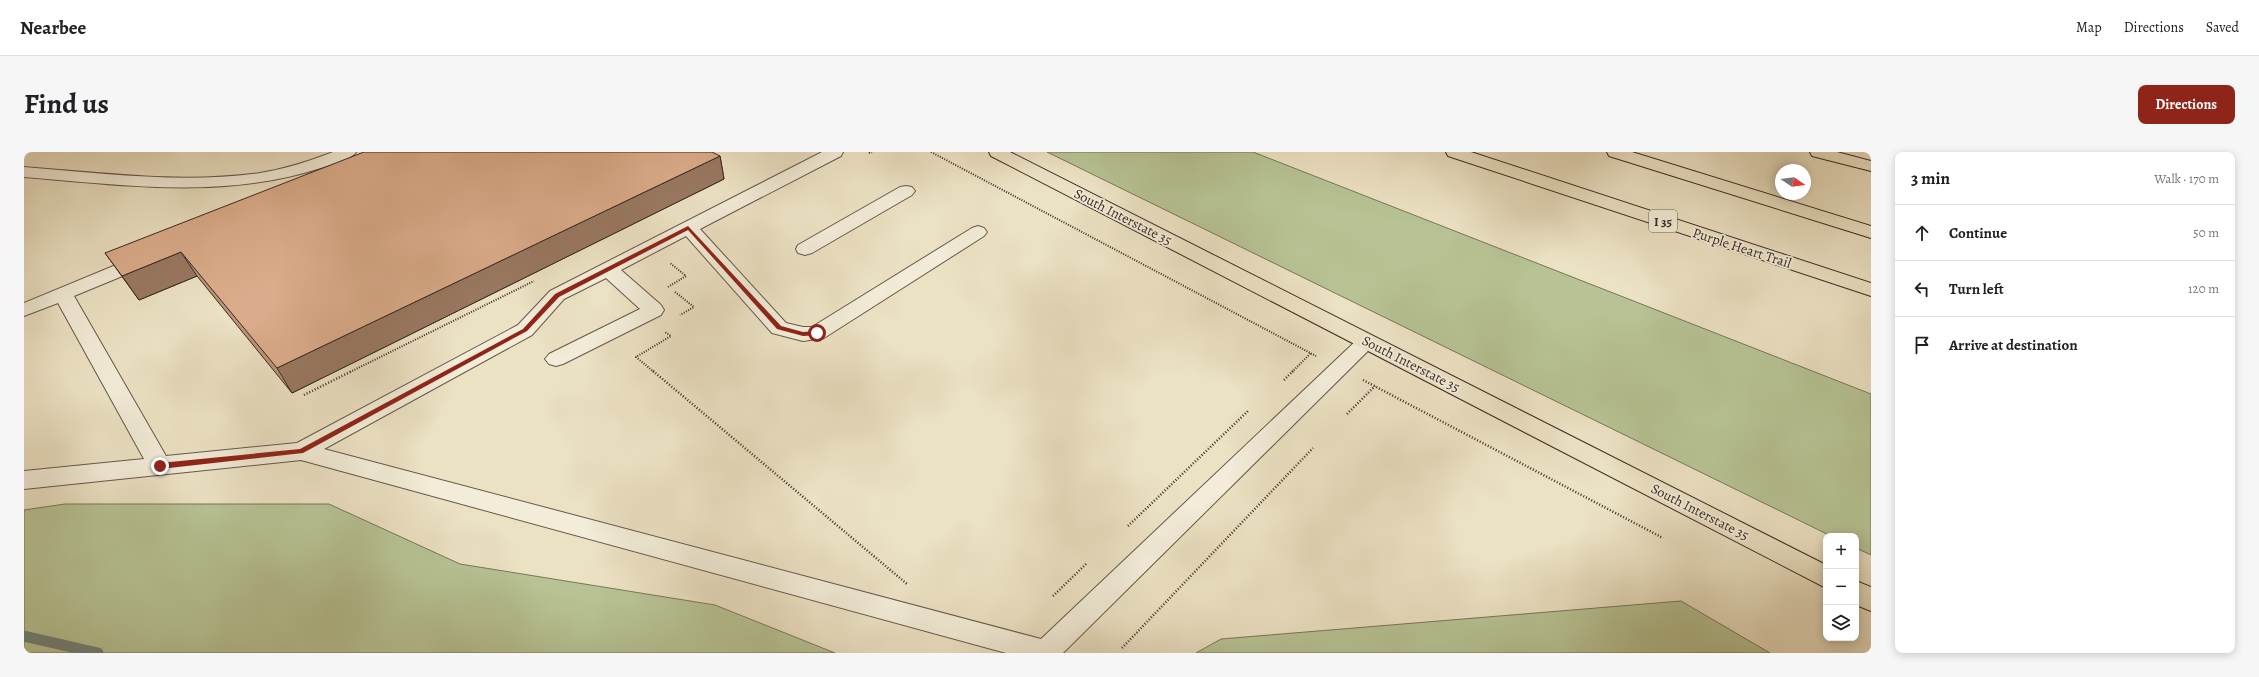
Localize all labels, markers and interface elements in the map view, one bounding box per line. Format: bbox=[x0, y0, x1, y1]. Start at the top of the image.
text: Nearbee bbox=[20, 15, 86, 41]
text: Map bbox=[2076, 18, 2102, 37]
text: Directions bbox=[2124, 18, 2184, 37]
text: Saved bbox=[2206, 18, 2239, 37]
text: Find us bbox=[24, 85, 109, 123]
button: Directions bbox=[2138, 85, 2235, 124]
north arrow bbox=[1775, 164, 1811, 200]
text: 3 min bbox=[1911, 167, 1950, 190]
text: Walk · 170 m bbox=[2154, 170, 2219, 187]
street label: South Interstate 35 bbox=[1071, 184, 1175, 250]
road number: I 35 bbox=[1649, 210, 1677, 232]
icon: ahead bbox=[1911, 222, 1933, 244]
street label: Purple Heart Trail bbox=[1690, 223, 1794, 273]
text: Continue bbox=[1949, 223, 2007, 243]
text: 50 m bbox=[2193, 224, 2219, 241]
icon: left bbox=[1911, 278, 1933, 300]
text: Turn left bbox=[1949, 279, 2004, 299]
text: 120 m bbox=[2188, 280, 2219, 297]
route start bbox=[808, 324, 826, 342]
street label: South Interstate 35 bbox=[1359, 331, 1463, 397]
icon: arrive bbox=[1911, 334, 1933, 356]
text: Arrive at destination bbox=[1949, 335, 2078, 355]
route end bbox=[151, 457, 169, 475]
street label: South Interstate 35 bbox=[1648, 479, 1752, 545]
map controls bbox=[1823, 533, 1859, 641]
button: + bbox=[1823, 533, 1859, 569]
button: − bbox=[1823, 569, 1859, 605]
button: layers bbox=[1823, 605, 1859, 641]

